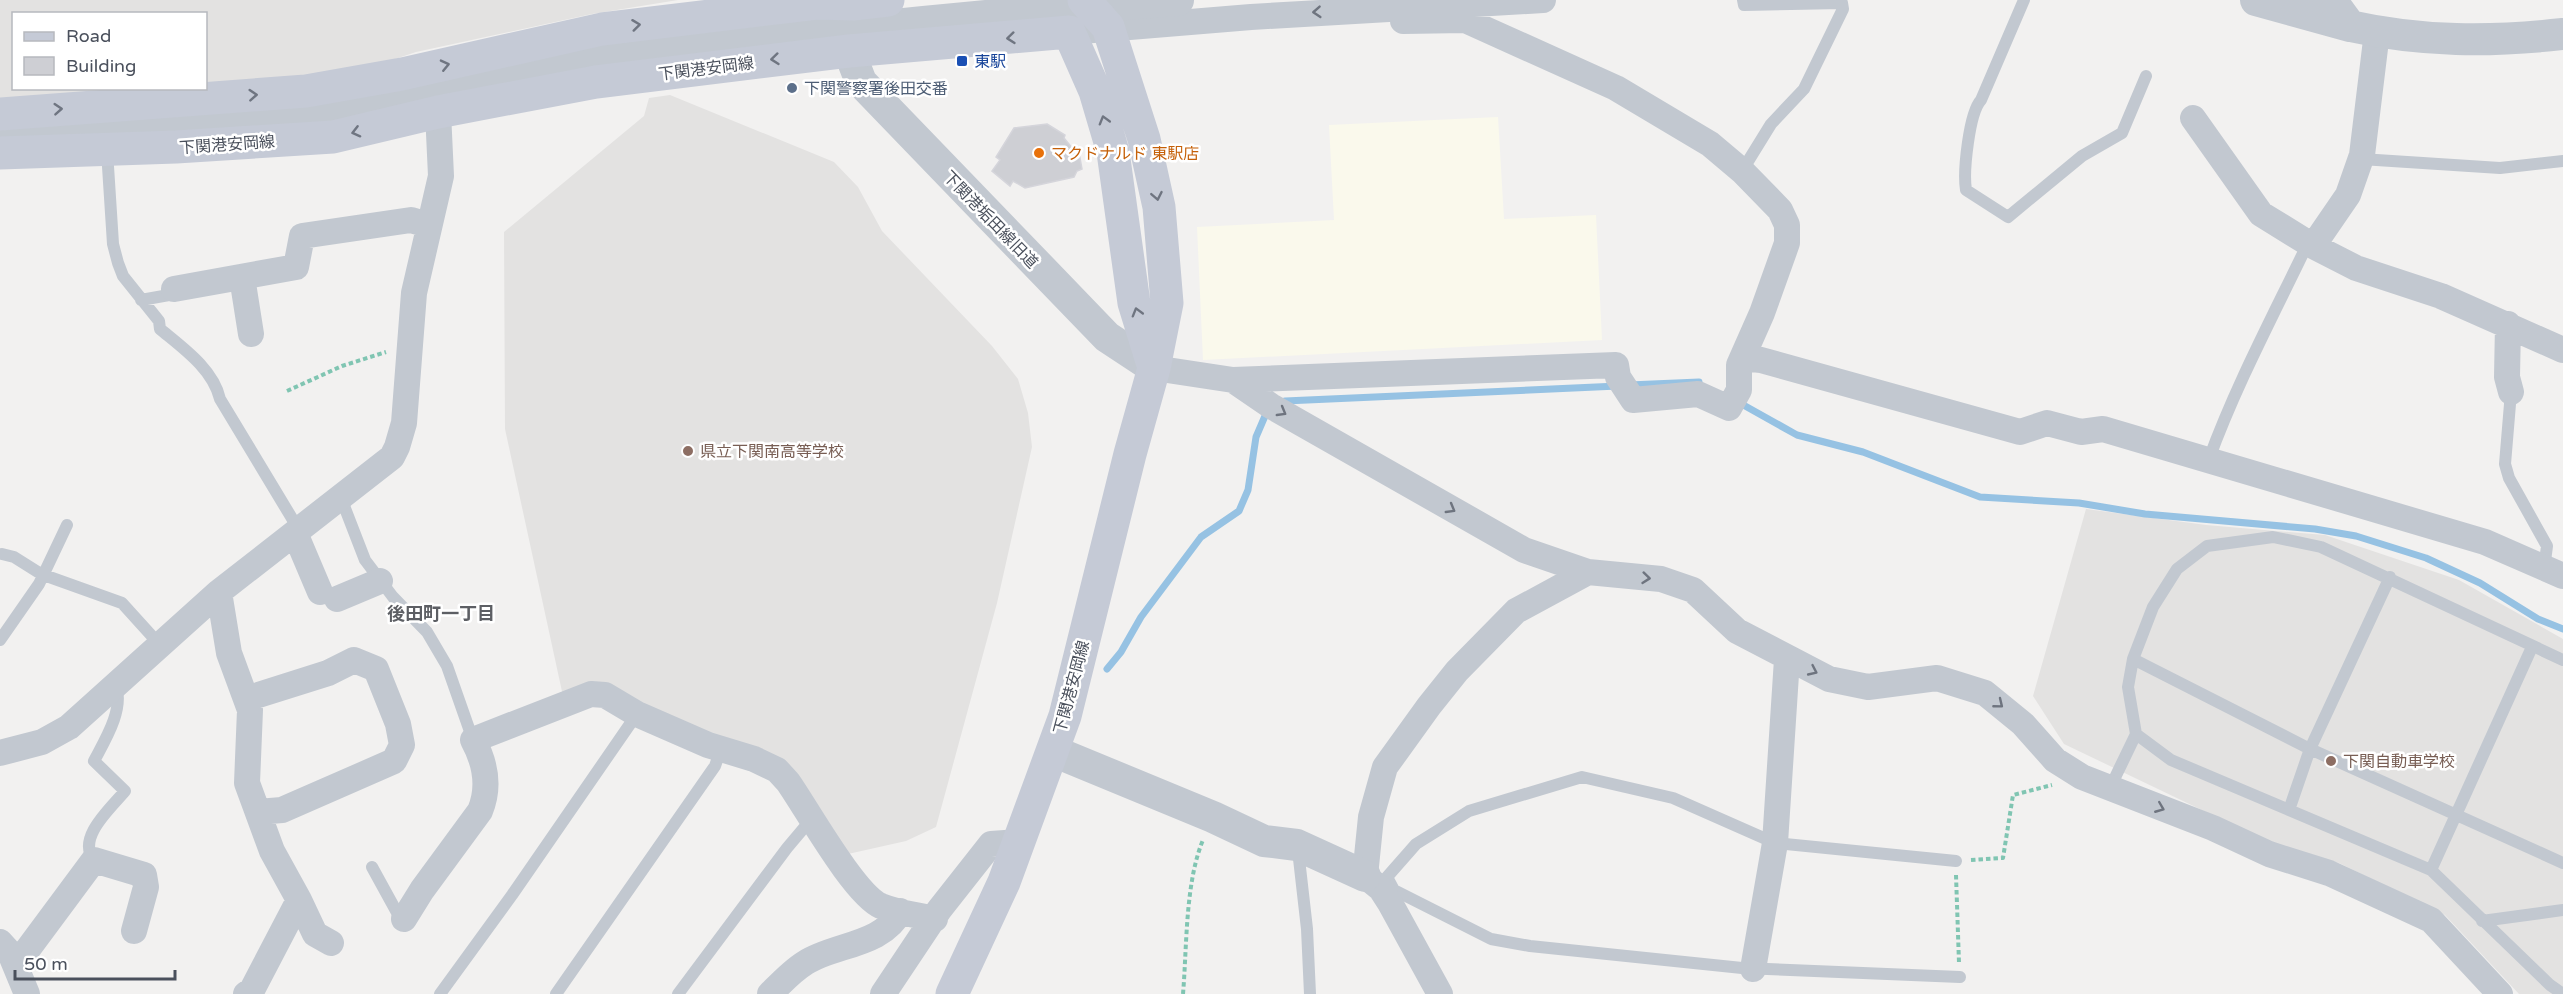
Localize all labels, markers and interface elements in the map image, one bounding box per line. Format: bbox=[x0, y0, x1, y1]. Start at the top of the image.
one-way arrow bbox=[1313, 6, 1322, 19]
legend bbox=[12, 12, 207, 90]
one-way arrow bbox=[631, 19, 640, 32]
text: Road bbox=[66, 25, 111, 47]
one-way arrow bbox=[1006, 31, 1016, 44]
one-way arrow bbox=[770, 52, 779, 65]
place label: 東駅 bbox=[974, 52, 1006, 72]
street label: 下関港安岡線 bbox=[657, 53, 755, 85]
marker: 東駅 bbox=[955, 54, 969, 68]
text: Building bbox=[66, 55, 136, 77]
one-way arrow bbox=[440, 59, 450, 72]
place label: 下関警察署後田交番 bbox=[804, 79, 948, 99]
marker: 下関警察署後田交番 bbox=[785, 81, 799, 95]
one-way arrow bbox=[248, 89, 257, 102]
one-way arrow bbox=[54, 103, 63, 116]
one-way arrow bbox=[1099, 115, 1111, 126]
one-way arrow bbox=[351, 124, 361, 137]
street label: 下関港安岡線 bbox=[178, 132, 276, 158]
place label: マクドナルド 東駅店 bbox=[1051, 144, 1199, 164]
marker: マクドナルド 東駅店 bbox=[1032, 146, 1046, 160]
street label: 下関港垢田線旧道 bbox=[939, 167, 1042, 273]
one-way arrow bbox=[1150, 191, 1163, 201]
one-way arrow bbox=[1132, 307, 1144, 318]
one-way arrow bbox=[1276, 405, 1286, 416]
place label: 県立下関南高等学校 bbox=[700, 442, 844, 462]
marker: 県立下関南高等学校 bbox=[681, 444, 695, 458]
one-way arrow bbox=[1445, 502, 1455, 513]
one-way arrow bbox=[1642, 571, 1651, 583]
district label: 後田町一丁目 bbox=[387, 603, 495, 625]
street label: 下関港安岡線 bbox=[1050, 638, 1094, 736]
one-way arrow bbox=[1807, 664, 1818, 676]
one-way arrow bbox=[1992, 697, 2003, 708]
place label: 下関自動車学校 bbox=[2343, 752, 2455, 772]
marker: 下関自動車学校 bbox=[2324, 754, 2338, 768]
one-way arrow bbox=[2155, 800, 2165, 813]
scale bar bbox=[15, 943, 176, 981]
text: 50 m bbox=[24, 953, 68, 975]

